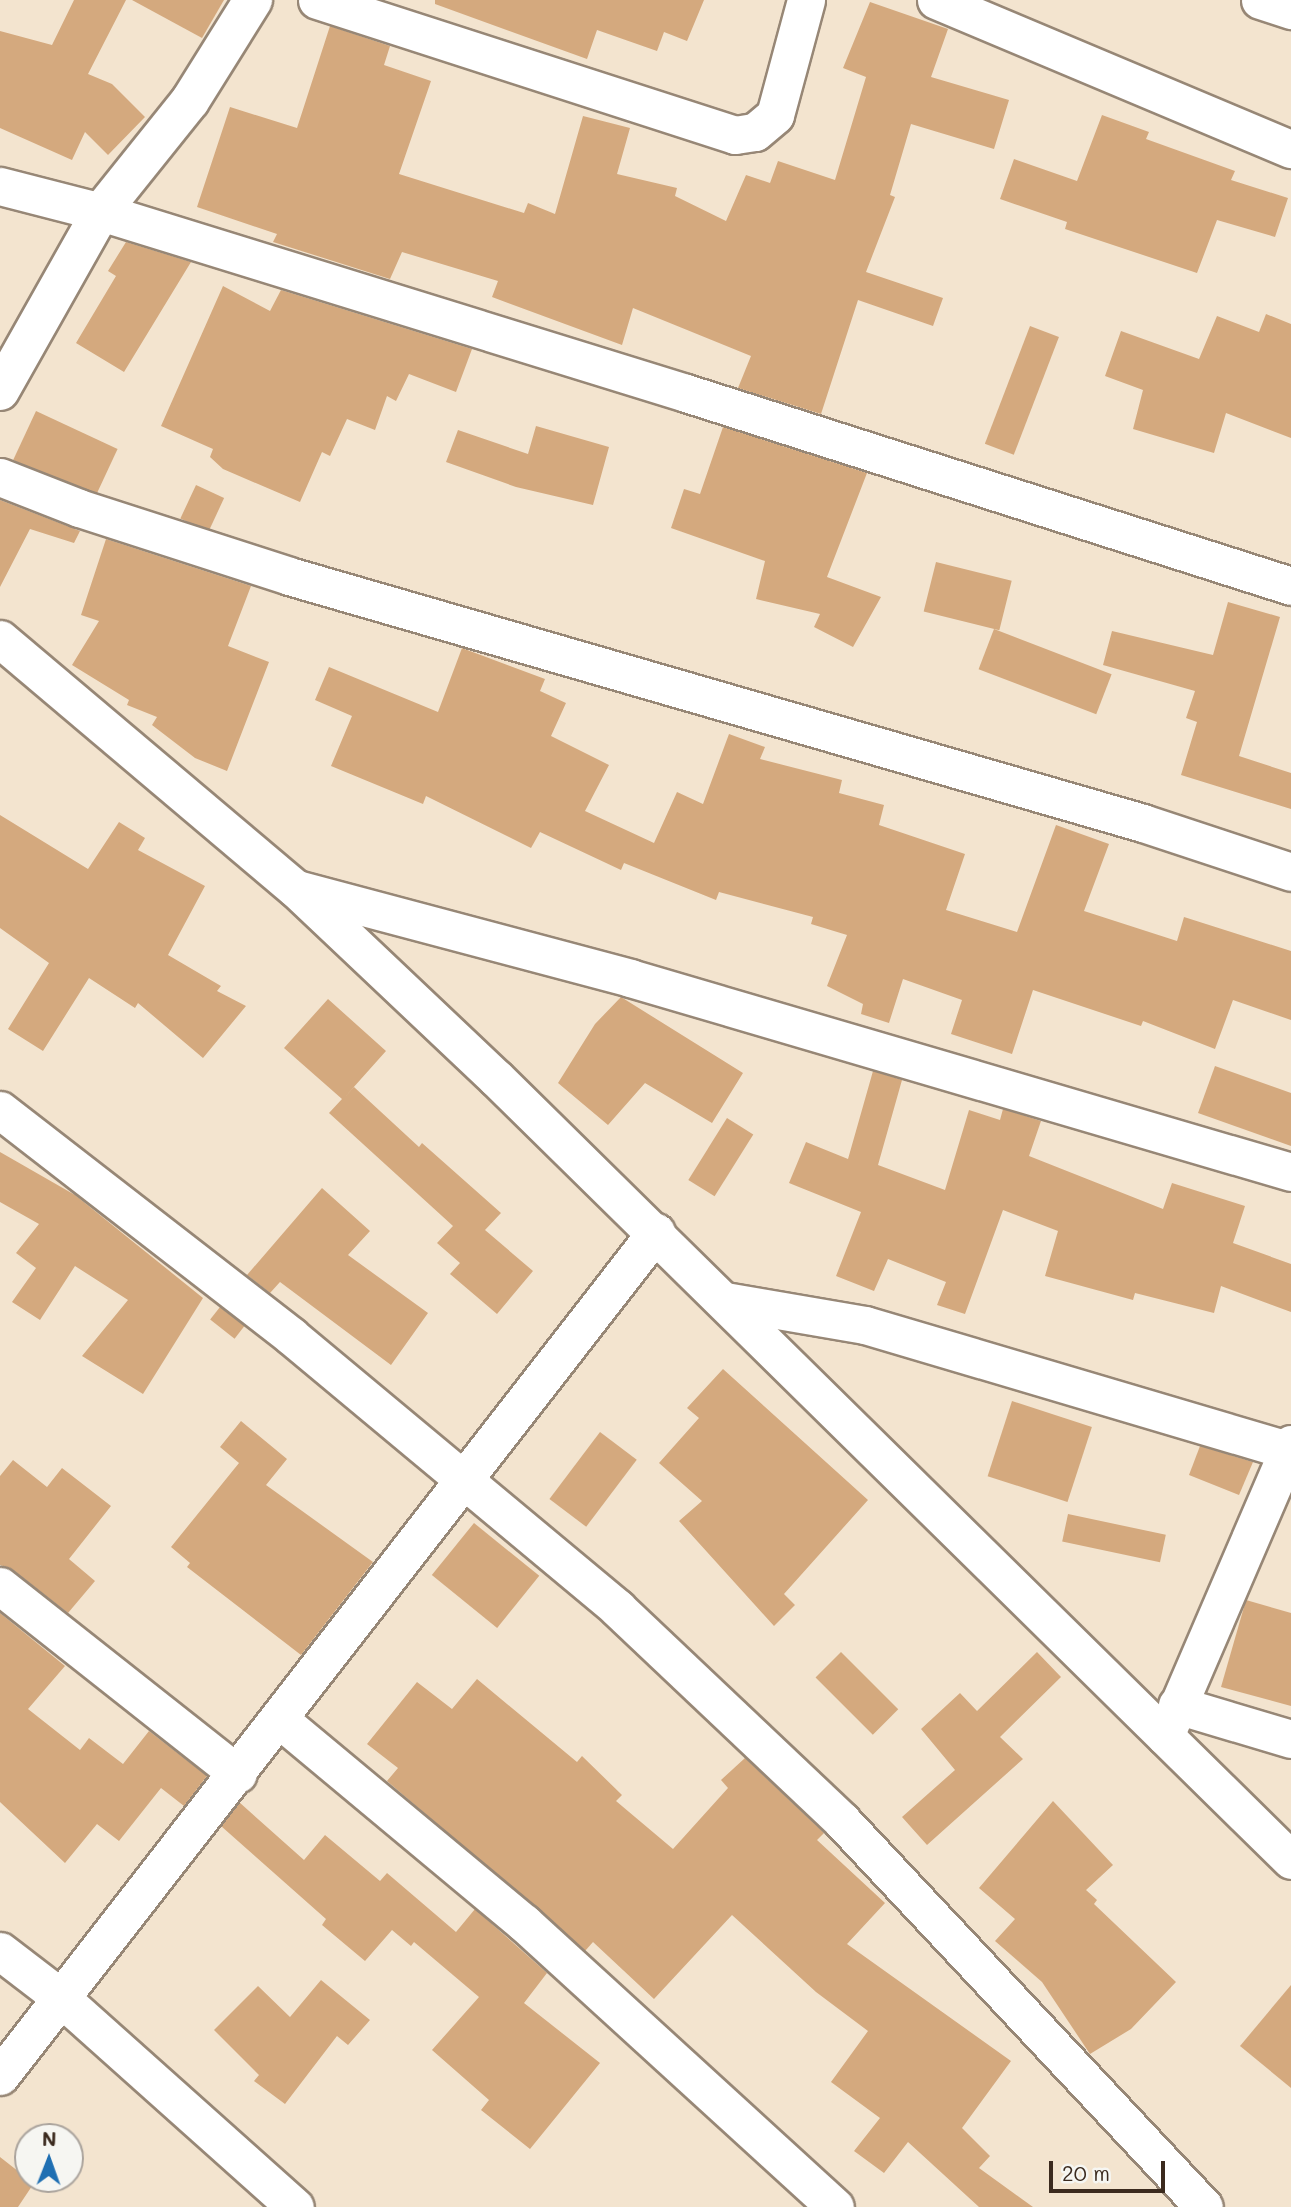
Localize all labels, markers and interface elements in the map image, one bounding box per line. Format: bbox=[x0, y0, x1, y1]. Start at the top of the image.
north arrow bbox=[14, 2123, 84, 2193]
text: N bbox=[42, 2126, 57, 2151]
scale bar bbox=[1053, 2148, 1168, 2192]
text: 20 m bbox=[1062, 2159, 1110, 2186]

